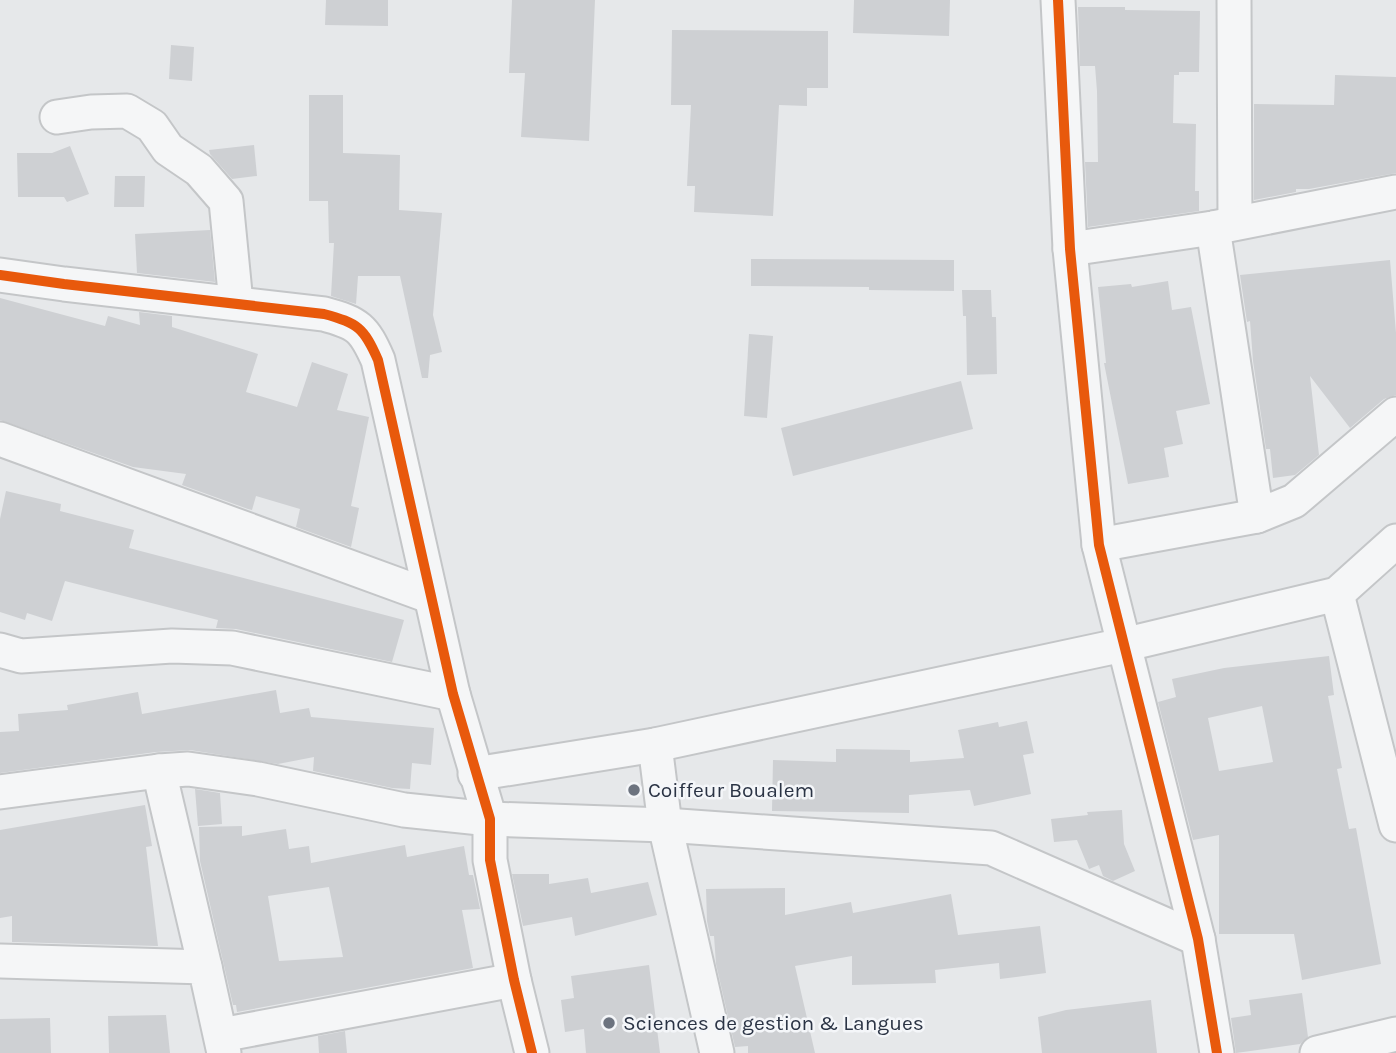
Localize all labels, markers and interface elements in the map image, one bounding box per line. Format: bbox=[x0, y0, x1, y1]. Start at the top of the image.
place label: Coiffeur Boualem bbox=[648, 778, 814, 802]
marker: Coiffeur Boualem bbox=[626, 782, 642, 798]
place label: Sciences de gestion & Langues bbox=[623, 1011, 924, 1035]
marker: Sciences de gestion & Langues bbox=[601, 1015, 617, 1031]

